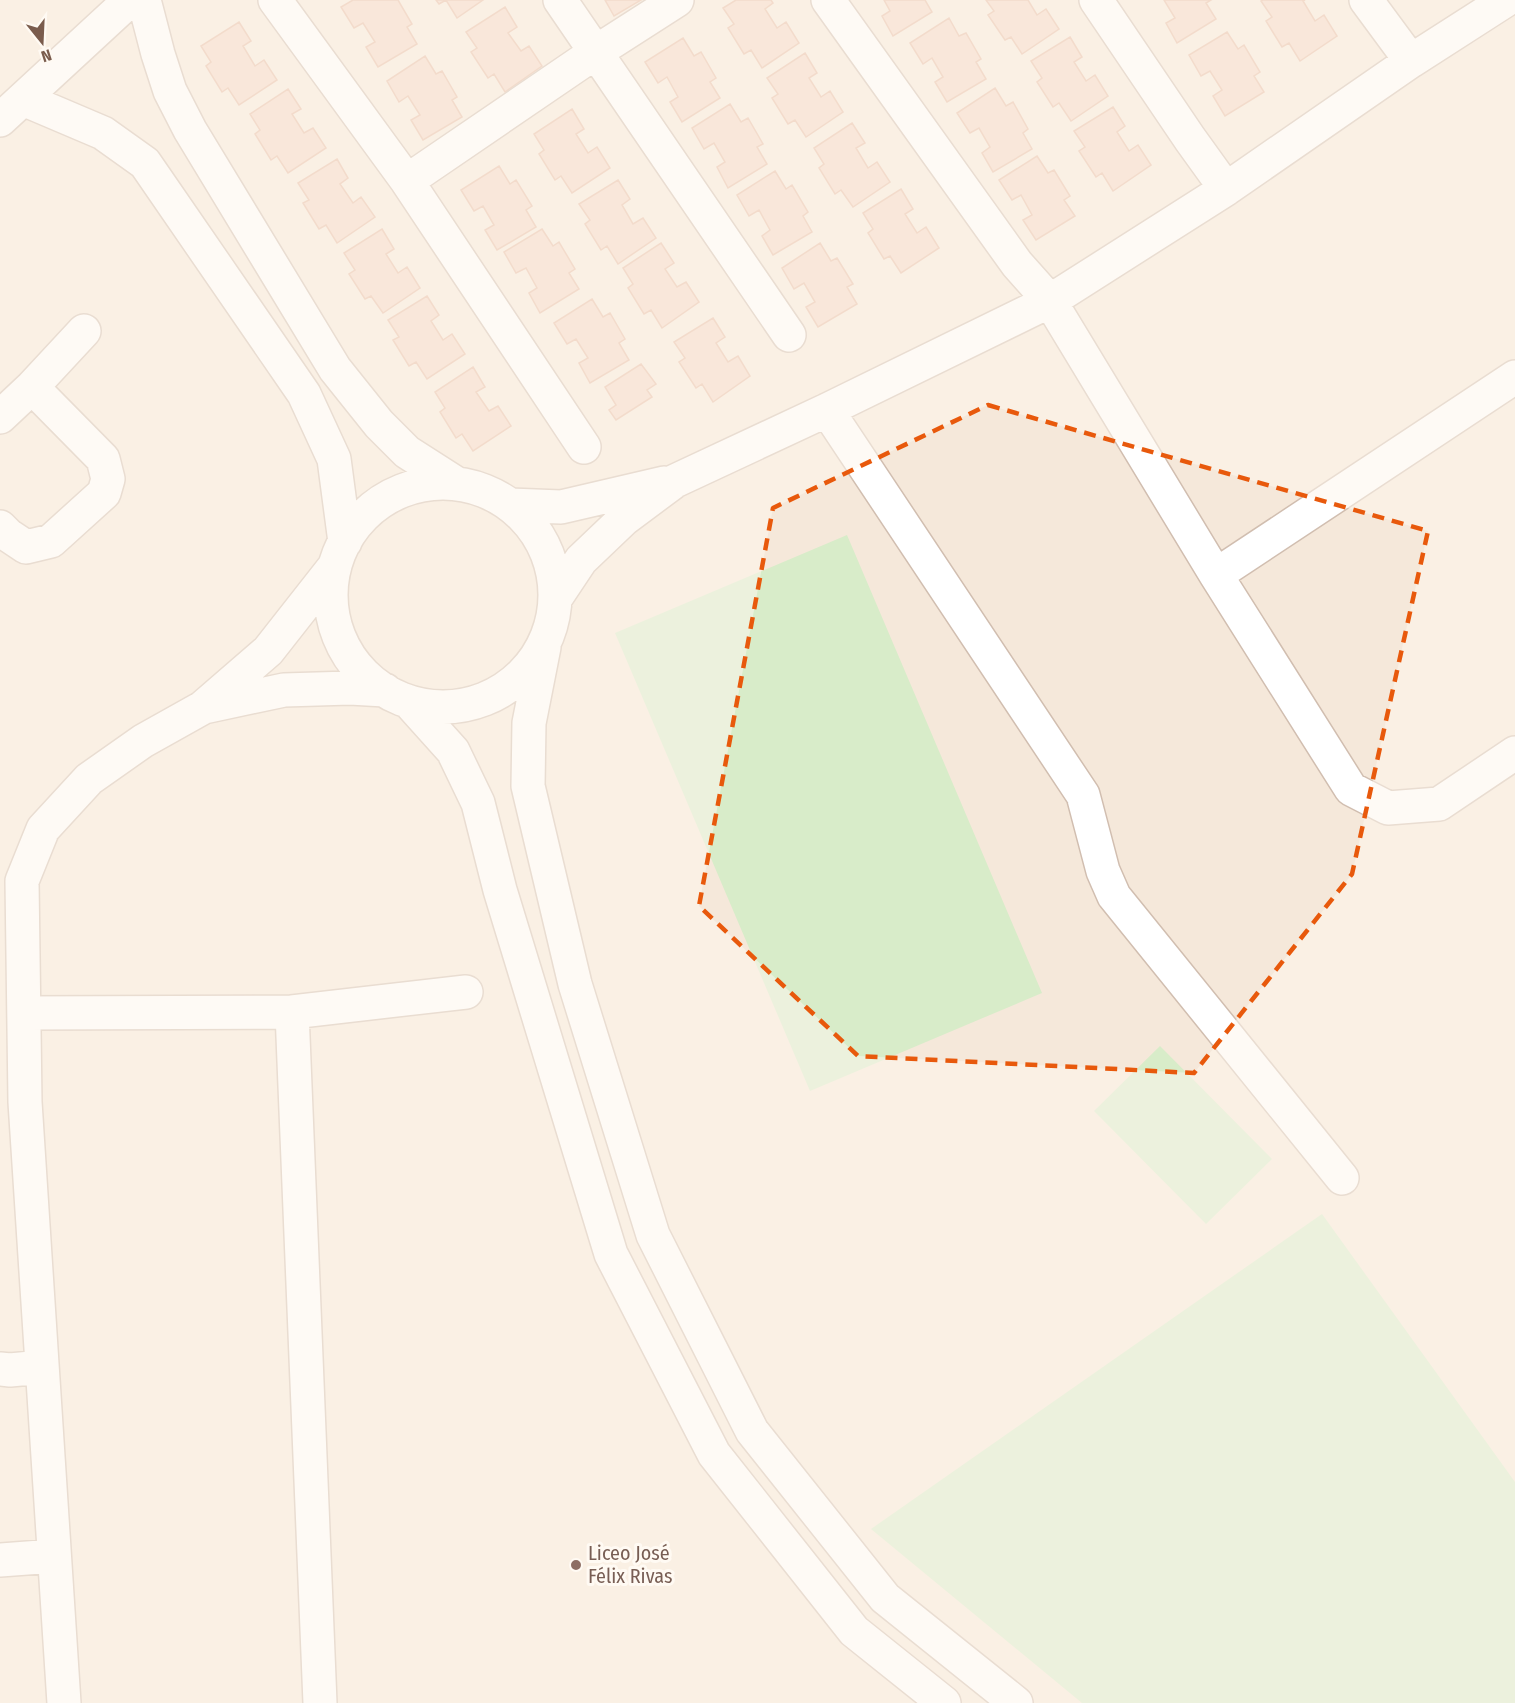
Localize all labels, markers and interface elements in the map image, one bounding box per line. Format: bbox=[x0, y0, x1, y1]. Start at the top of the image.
north arrow bbox=[12, 12, 72, 72]
text: N bbox=[39, 45, 54, 66]
place label: Liceo José Félix Rivas bbox=[588, 1541, 672, 1588]
marker: Liceo José Félix Rivas bbox=[569, 1558, 583, 1572]

